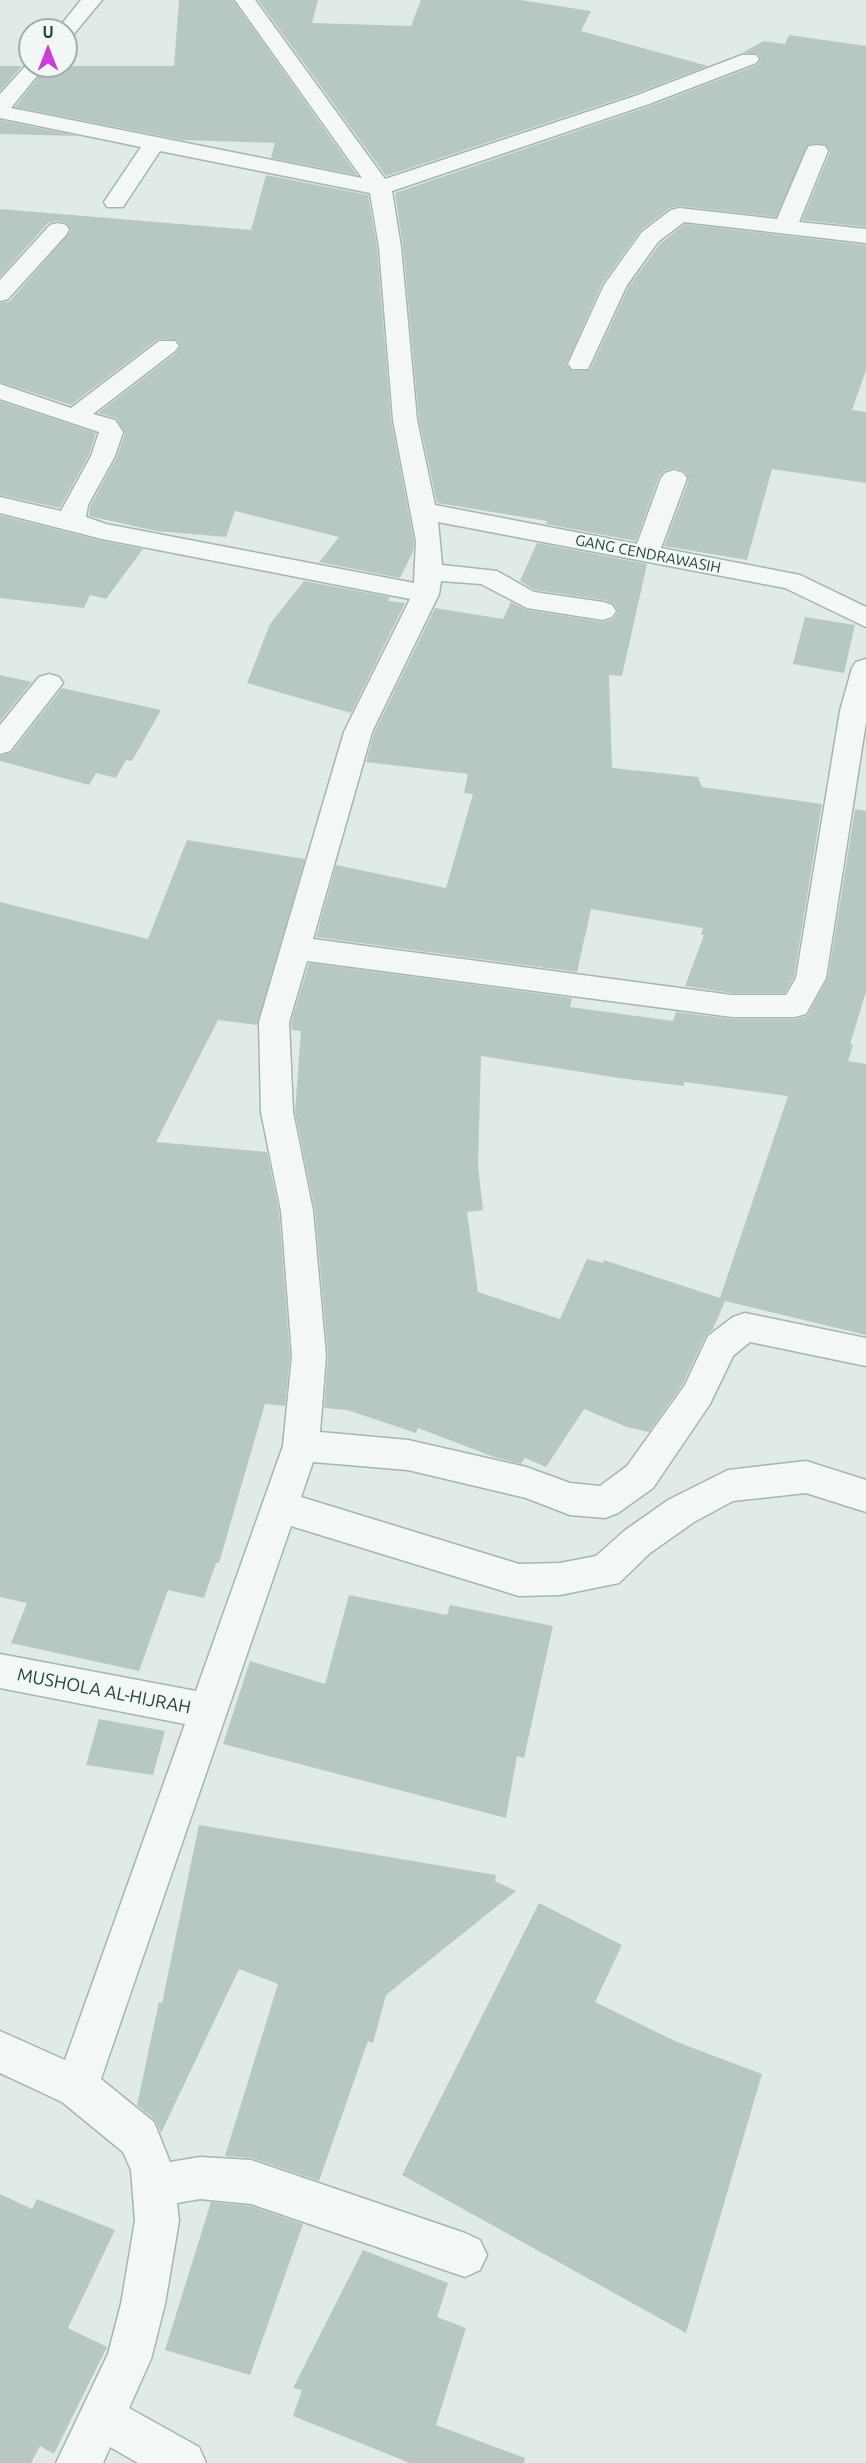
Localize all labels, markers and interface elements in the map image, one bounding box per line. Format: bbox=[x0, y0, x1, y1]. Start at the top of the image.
north arrow bbox=[18, 18, 78, 78]
text: U bbox=[42, 23, 54, 41]
street label: GANG CENDRAWASIH bbox=[574, 531, 722, 577]
street label: MUSHOLA AL-HIJRAH bbox=[15, 1664, 193, 1718]

